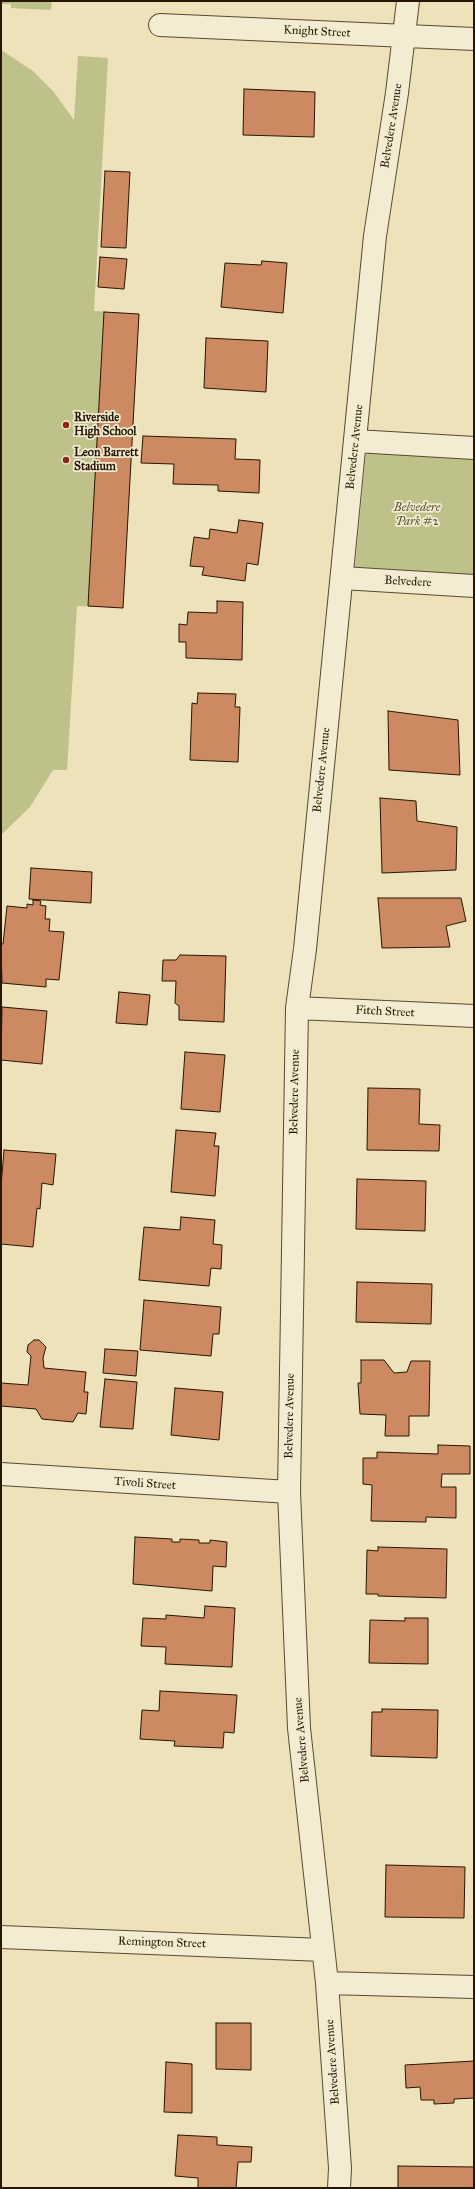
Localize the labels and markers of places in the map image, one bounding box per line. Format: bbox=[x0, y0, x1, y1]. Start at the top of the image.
place label: Riverside High School bbox=[74, 411, 137, 439]
marker: Riverside High School bbox=[61, 420, 71, 430]
place label: Leon Barrett Stadium bbox=[74, 446, 138, 474]
marker: Leon Barrett Stadium bbox=[61, 455, 71, 465]

